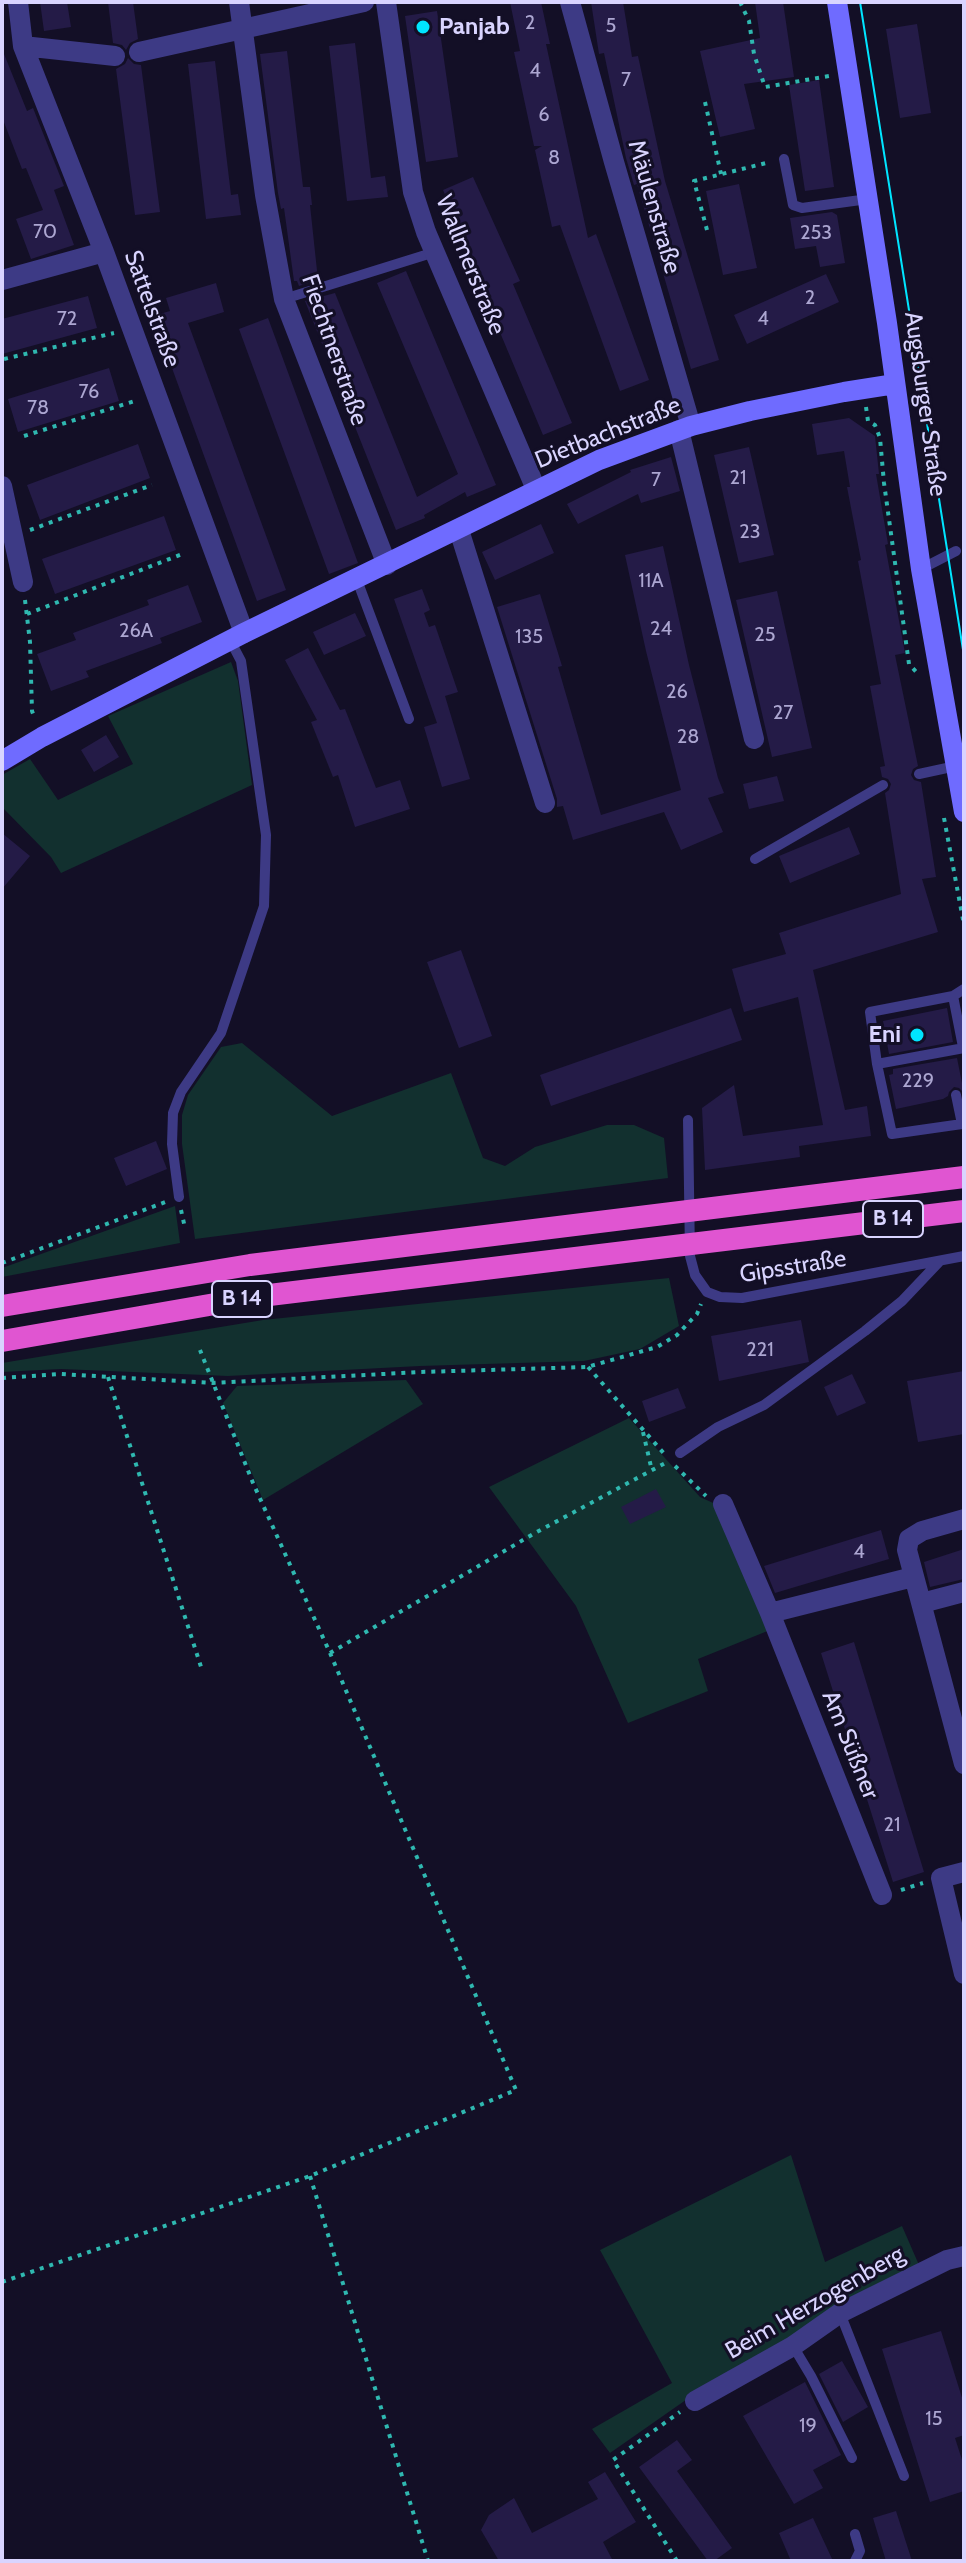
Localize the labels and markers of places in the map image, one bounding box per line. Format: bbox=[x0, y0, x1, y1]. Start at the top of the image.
place label: Panjab bbox=[439, 13, 510, 41]
marker: Panjab bbox=[414, 18, 432, 36]
place label: Eni bbox=[868, 1021, 901, 1049]
marker: Eni bbox=[908, 1026, 926, 1044]

